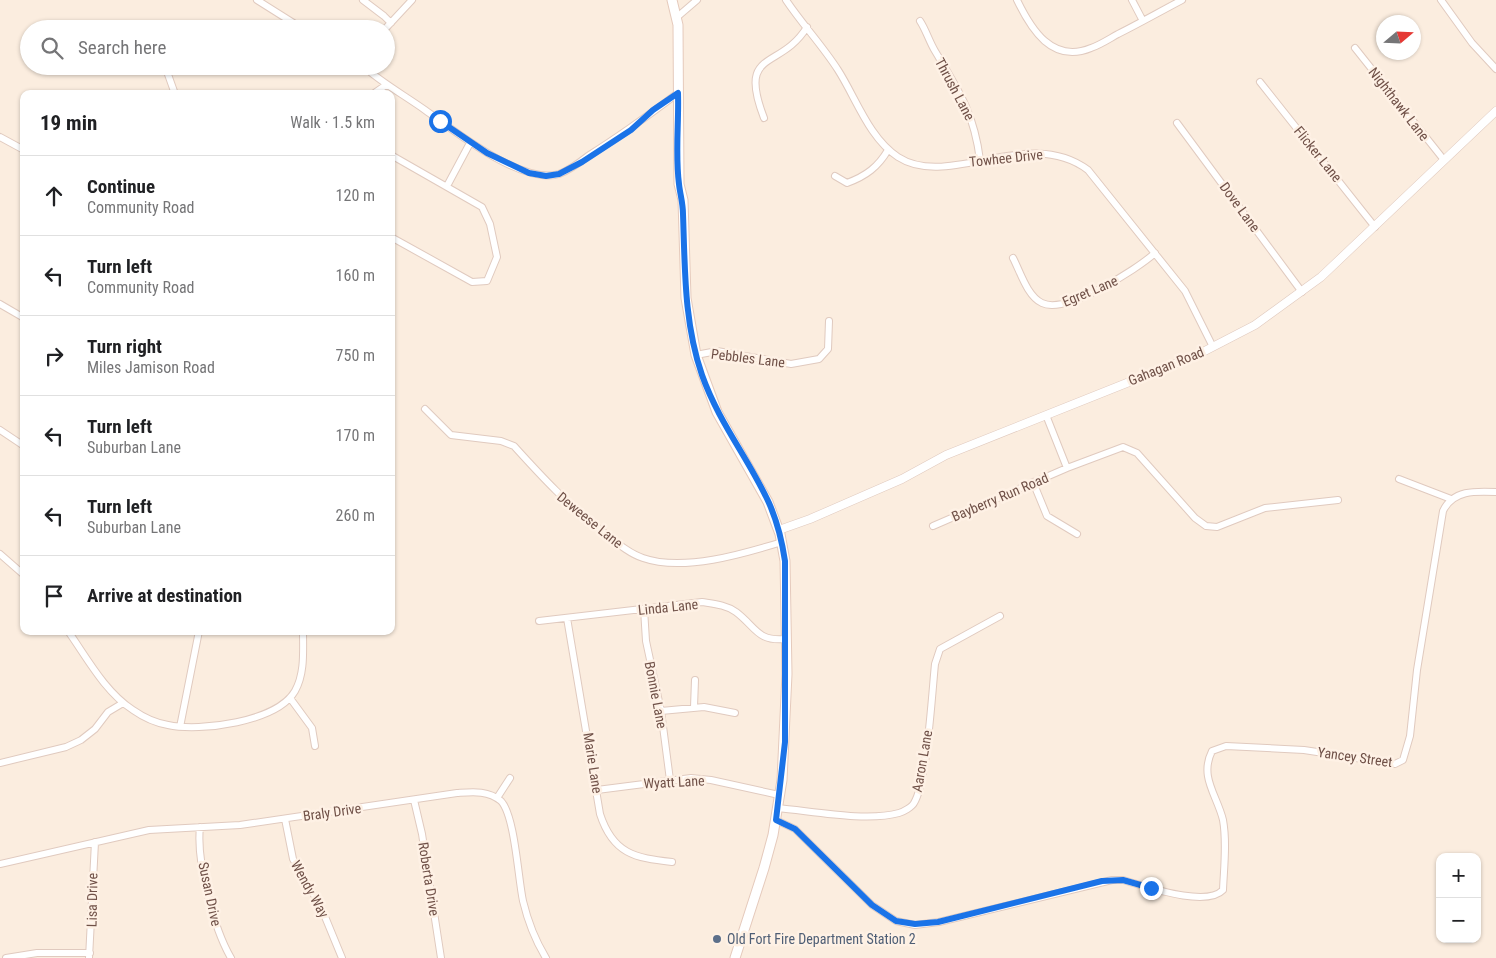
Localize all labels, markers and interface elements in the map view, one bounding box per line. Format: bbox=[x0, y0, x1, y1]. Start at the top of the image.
north arrow bbox=[1376, 15, 1421, 60]
search box bbox=[20, 20, 395, 75]
icon: search bbox=[38, 34, 66, 62]
text: Search here bbox=[78, 36, 166, 59]
street label: Thrush Lane bbox=[932, 55, 978, 123]
street label: Nighthawk Lane bbox=[1365, 64, 1433, 144]
route start bbox=[429, 110, 452, 133]
text: 19 min bbox=[40, 111, 97, 135]
text: Walk · 1.5 km bbox=[290, 113, 375, 132]
street label: Flicker Lane bbox=[1291, 123, 1345, 185]
street label: Towhee Drive bbox=[968, 146, 1044, 170]
text: Continue bbox=[87, 175, 155, 198]
street label: Dove Lane bbox=[1217, 179, 1264, 235]
icon: ahead bbox=[40, 182, 68, 210]
text: 120 m bbox=[336, 186, 375, 205]
text: Community Road bbox=[87, 198, 195, 217]
text: Turn left bbox=[87, 255, 152, 278]
icon: left bbox=[40, 262, 68, 290]
text: 160 m bbox=[336, 266, 375, 285]
street label: Egret Lane bbox=[1060, 272, 1120, 310]
text: Community Road bbox=[87, 278, 195, 297]
text: Turn right bbox=[87, 335, 162, 358]
icon: right bbox=[40, 342, 68, 370]
street label: Gahagan Road bbox=[1126, 344, 1206, 388]
text: 750 m bbox=[336, 346, 375, 365]
street label: Pebbles Lane bbox=[710, 346, 786, 371]
text: Miles Jamison Road bbox=[87, 358, 215, 377]
text: Turn left bbox=[87, 415, 152, 438]
icon: left bbox=[40, 422, 68, 450]
text: 170 m bbox=[336, 426, 375, 445]
text: Suburban Lane bbox=[87, 438, 181, 457]
street label: Bayberry Run Road bbox=[949, 469, 1051, 525]
street label: Deweese Lane bbox=[554, 489, 626, 552]
text: Turn left bbox=[87, 495, 152, 518]
icon: left bbox=[40, 502, 68, 530]
text: 260 m bbox=[336, 506, 375, 525]
text: Suburban Lane bbox=[87, 518, 181, 537]
icon: arrive bbox=[40, 582, 68, 610]
text: Arrive at destination bbox=[87, 584, 242, 607]
street label: Linda Lane bbox=[637, 596, 699, 618]
street label: Bonnie Lane bbox=[642, 660, 670, 730]
street label: Aaron Lane bbox=[909, 728, 935, 793]
street label: Marie Lane bbox=[580, 732, 606, 795]
street label: Yancey Street bbox=[1317, 744, 1393, 770]
street label: Wyatt Lane bbox=[643, 772, 705, 792]
street label: Braly Drive bbox=[302, 800, 363, 824]
street label: Roberta Drive bbox=[415, 841, 443, 917]
map controls bbox=[1436, 853, 1481, 943]
button: + bbox=[1436, 853, 1481, 898]
street label: Wendy Way bbox=[288, 858, 332, 920]
street label: Susan Drive bbox=[195, 861, 225, 928]
street label: Lisa Drive bbox=[84, 872, 100, 927]
route end bbox=[1140, 877, 1163, 900]
button: − bbox=[1436, 898, 1481, 943]
place label: Old Fort Fire Department Station 2 bbox=[727, 931, 916, 947]
marker: Old Fort Fire Department Station 2 bbox=[711, 933, 723, 945]

